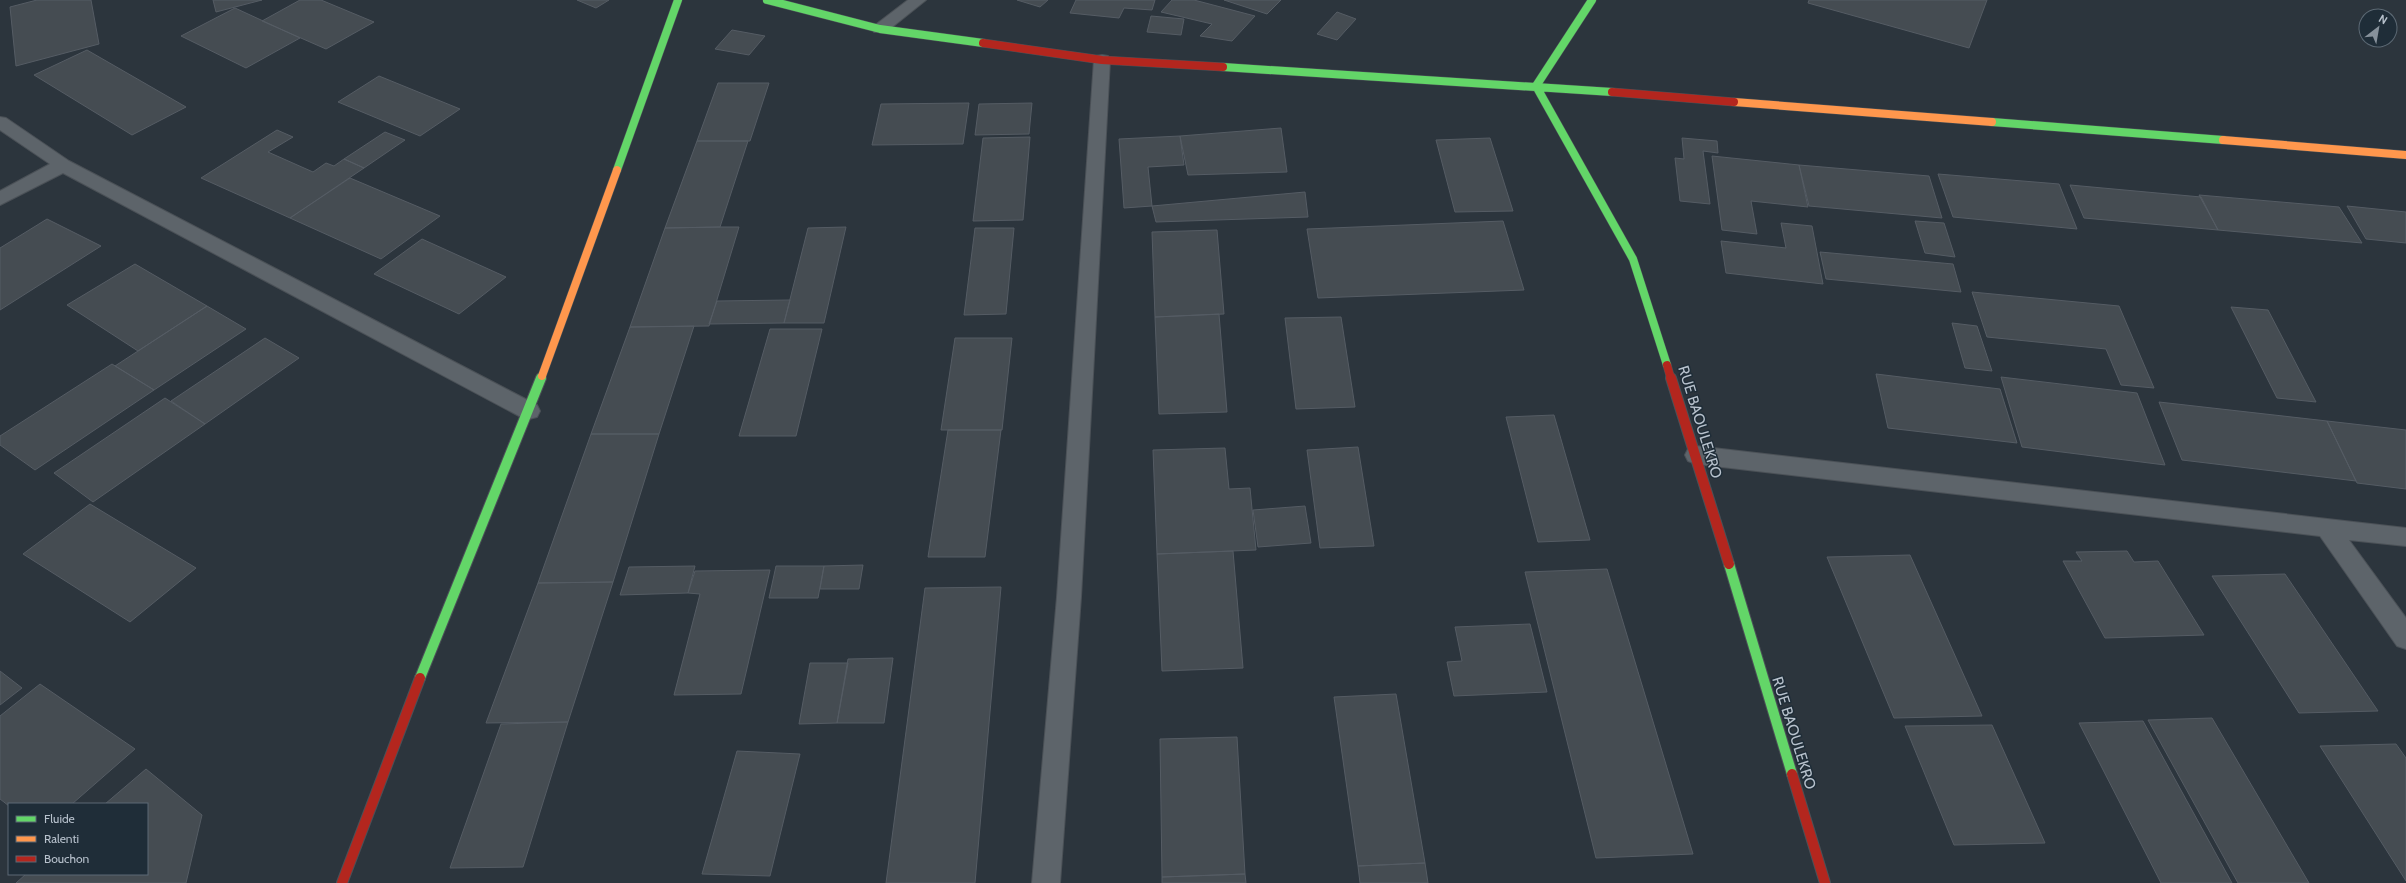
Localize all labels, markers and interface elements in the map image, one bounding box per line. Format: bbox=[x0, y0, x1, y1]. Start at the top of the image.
north arrow bbox=[2358, 8, 2398, 48]
text: N bbox=[2376, 11, 2390, 27]
street label: RUE BAOULEKRO bbox=[1674, 363, 1726, 481]
street label: RUE BAOULEKRO bbox=[1768, 674, 1820, 792]
legend bbox=[8, 803, 148, 875]
text: Fluide bbox=[44, 811, 75, 826]
text: Ralenti bbox=[44, 831, 79, 846]
text: Bouchon bbox=[44, 851, 90, 866]

